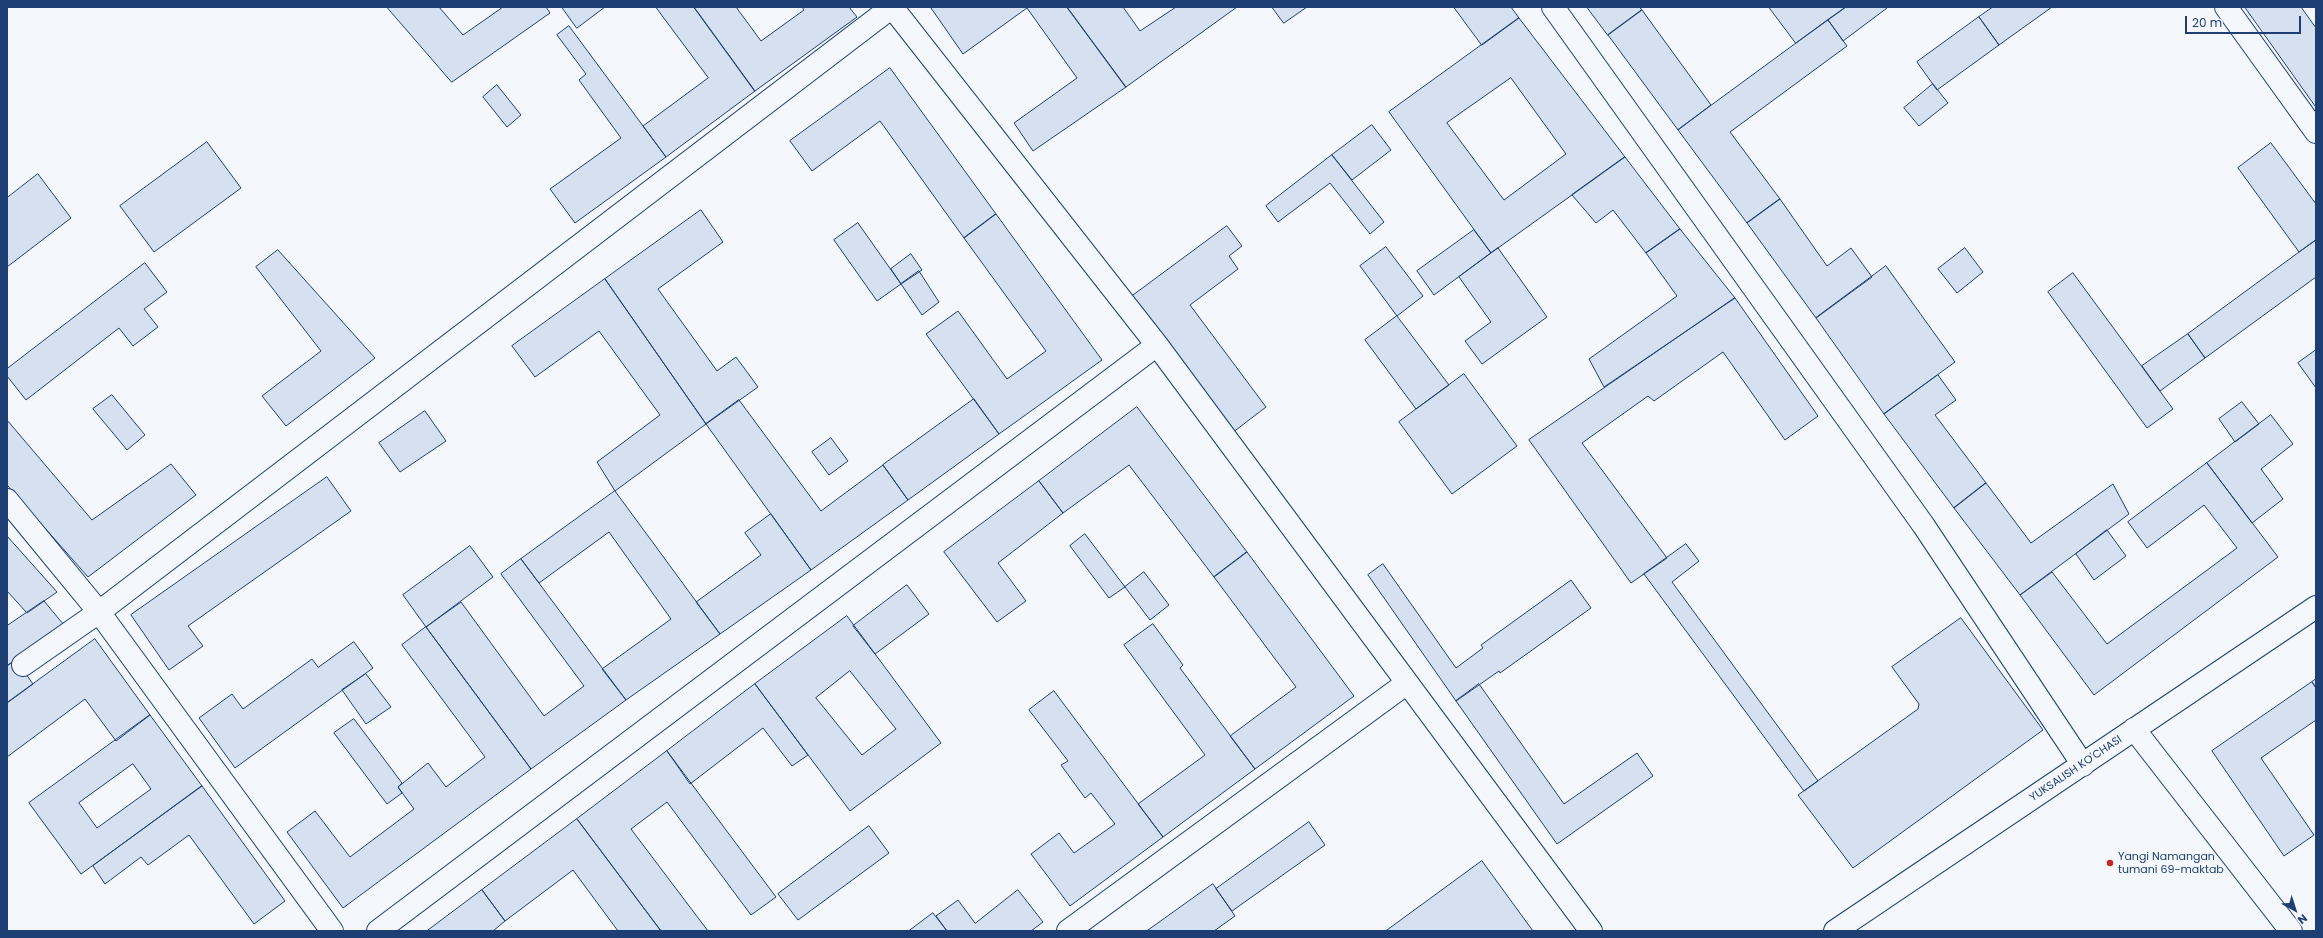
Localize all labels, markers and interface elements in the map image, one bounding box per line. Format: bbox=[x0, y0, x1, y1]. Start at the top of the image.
scale bar bbox=[2187, 8, 2303, 34]
text: 20 m bbox=[2192, 14, 2222, 31]
street label: YUKSALISH KO'CHASI bbox=[2027, 733, 2125, 805]
place label: Yangi Namangan tumani 69-maktab bbox=[2118, 850, 2224, 876]
marker: Yangi Namangan tumani 69-maktab bbox=[2105, 858, 2115, 868]
north arrow bbox=[2275, 890, 2315, 930]
text: N bbox=[2294, 911, 2311, 928]

